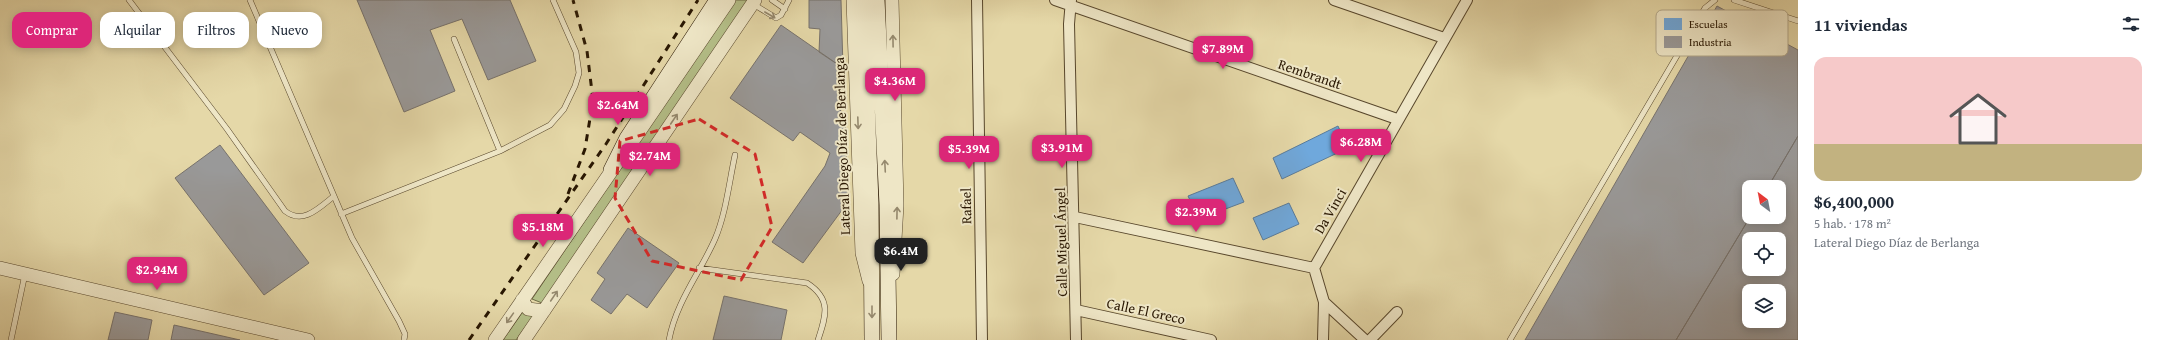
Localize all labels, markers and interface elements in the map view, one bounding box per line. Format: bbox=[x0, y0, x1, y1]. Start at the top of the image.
legend bbox=[1656, 10, 1788, 56]
chip: Comprar bbox=[12, 12, 92, 48]
chip: Alquilar bbox=[100, 12, 175, 48]
chip: Filtros bbox=[183, 12, 249, 48]
chip: Nuevo bbox=[257, 12, 322, 48]
one-way arrow bbox=[764, 12, 776, 19]
text: 11 viviendas bbox=[1814, 12, 1908, 37]
icon: filters bbox=[2120, 13, 2142, 35]
text: Escuelas bbox=[1689, 16, 1728, 32]
text: Industria bbox=[1689, 34, 1732, 50]
one-way arrow bbox=[889, 35, 897, 48]
pin: $7.89M bbox=[1190, 36, 1256, 70]
text: $7.89M bbox=[1202, 39, 1244, 58]
street label: Rembrandt bbox=[1276, 54, 1344, 94]
street label: Lateral Diego Díaz de Berlanga bbox=[829, 56, 855, 235]
pin: $4.36M bbox=[862, 68, 928, 102]
text: $4.36M bbox=[874, 71, 916, 90]
icon: home bbox=[1942, 83, 2014, 155]
pin: $2.64M bbox=[585, 92, 651, 126]
text: $2.64M bbox=[597, 95, 639, 114]
one-way arrow bbox=[670, 114, 678, 125]
one-way arrow bbox=[854, 116, 861, 129]
pin: $6.28M bbox=[1328, 129, 1394, 163]
text: $6.28M bbox=[1340, 132, 1382, 151]
pin: $3.91M bbox=[1029, 135, 1095, 169]
pin: $5.39M bbox=[936, 136, 1002, 170]
text: $3.91M bbox=[1041, 138, 1083, 157]
text: $5.39M bbox=[948, 139, 990, 158]
pin: $2.74M bbox=[617, 143, 683, 177]
text: $2.74M bbox=[629, 146, 671, 165]
one-way arrow bbox=[881, 160, 888, 173]
north arrow bbox=[1742, 180, 1786, 224]
map controls bbox=[1742, 180, 1786, 328]
street label: Da Vinci bbox=[1309, 185, 1351, 237]
street label: Calle Miguel Ángel bbox=[1050, 187, 1072, 297]
street label: Rafael bbox=[956, 188, 976, 224]
text: $6,400,000 bbox=[1814, 189, 1894, 214]
pin: $2.39M bbox=[1163, 199, 1229, 233]
text: $2.39M bbox=[1175, 202, 1217, 221]
one-way arrow bbox=[893, 207, 901, 220]
pin: $5.18M bbox=[510, 214, 576, 248]
text: 5 hab. · 178 m² bbox=[1814, 214, 1891, 233]
text: $5.18M bbox=[522, 217, 564, 236]
button: locate bbox=[1742, 232, 1786, 276]
text: Lateral Diego Díaz de Berlanga bbox=[1814, 233, 1979, 252]
pin: $6.4M bbox=[873, 238, 929, 272]
text: $6.4M bbox=[883, 241, 919, 260]
pin: $2.94M bbox=[124, 257, 190, 291]
text: $2.94M bbox=[136, 260, 178, 279]
button: layers bbox=[1742, 284, 1786, 328]
one-way arrow bbox=[550, 291, 558, 302]
street label: Calle El Greco bbox=[1105, 293, 1187, 329]
one-way arrow bbox=[868, 305, 876, 318]
one-way arrow bbox=[506, 312, 514, 323]

